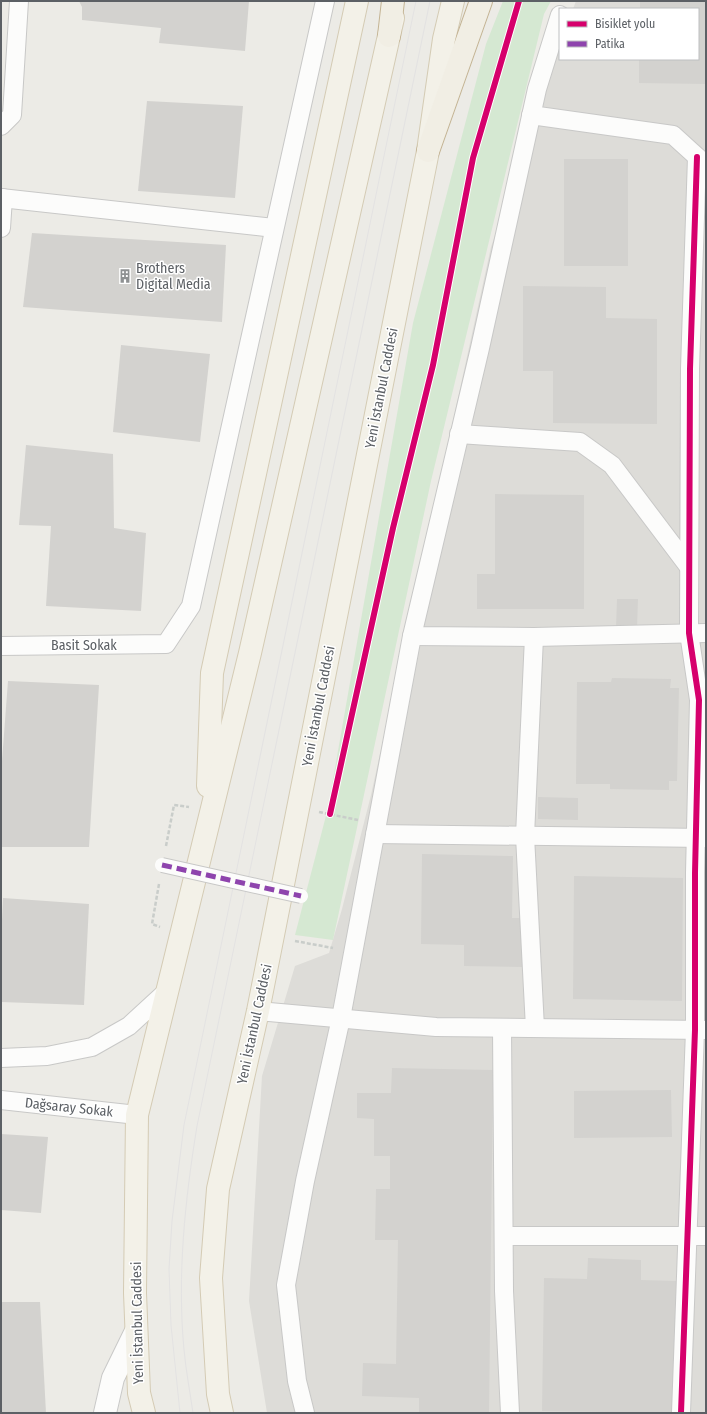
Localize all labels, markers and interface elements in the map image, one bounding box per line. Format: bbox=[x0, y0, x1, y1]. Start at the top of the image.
legend bbox=[559, 8, 699, 60]
text: Bisiklet yolu bbox=[595, 17, 655, 31]
text: Patika bbox=[595, 37, 625, 51]
place label: Brothers Digital Media bbox=[136, 260, 211, 293]
building icon: Brothers Digital Media bbox=[117, 268, 133, 284]
street label: Yeni İstanbul Caddesi bbox=[361, 326, 402, 450]
street label: Basit Sokak bbox=[51, 637, 117, 654]
street label: Yeni İstanbul Caddesi bbox=[298, 644, 339, 768]
street label: Yeni İstanbul Caddesi bbox=[233, 962, 276, 1086]
street label: Dağsaray Sokak bbox=[24, 1094, 114, 1121]
street label: Yeni İstanbul Caddesi bbox=[128, 1262, 147, 1384]

